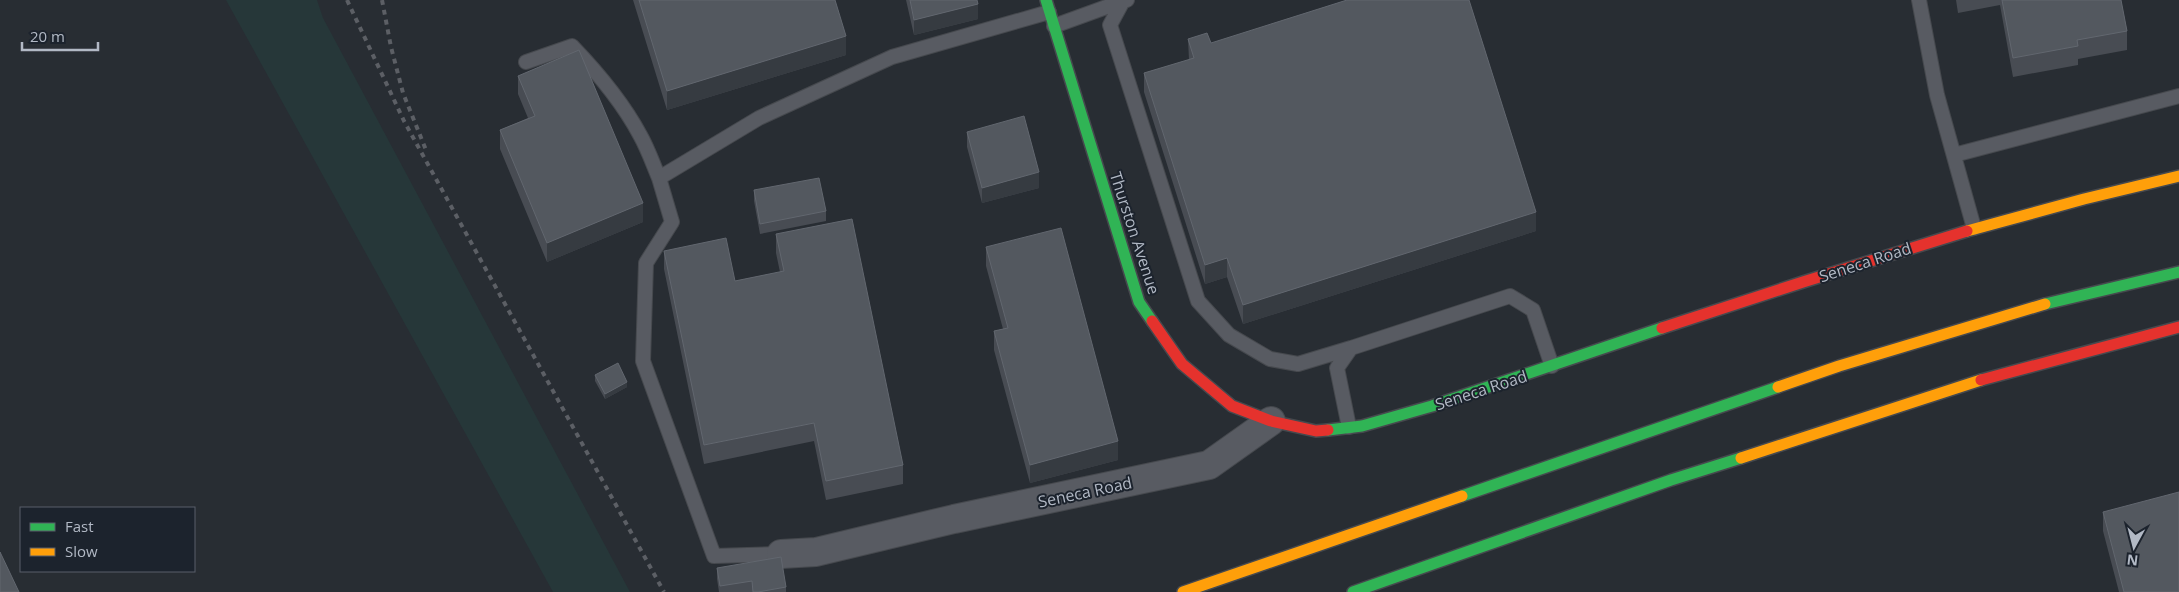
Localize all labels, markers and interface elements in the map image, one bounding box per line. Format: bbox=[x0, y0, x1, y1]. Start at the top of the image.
scale bar bbox=[22, 20, 99, 52]
text: 20 m bbox=[30, 26, 65, 46]
street label: Thurston Avenue bbox=[1105, 169, 1165, 297]
street label: Seneca Road bbox=[1816, 237, 1914, 287]
street label: Seneca Road bbox=[1432, 365, 1530, 415]
street label: Seneca Road bbox=[1036, 471, 1134, 513]
legend bbox=[20, 507, 195, 572]
text: Fast bbox=[65, 516, 94, 536]
north arrow bbox=[2109, 522, 2159, 572]
text: Slow bbox=[65, 541, 98, 561]
text: N bbox=[2126, 550, 2139, 571]

